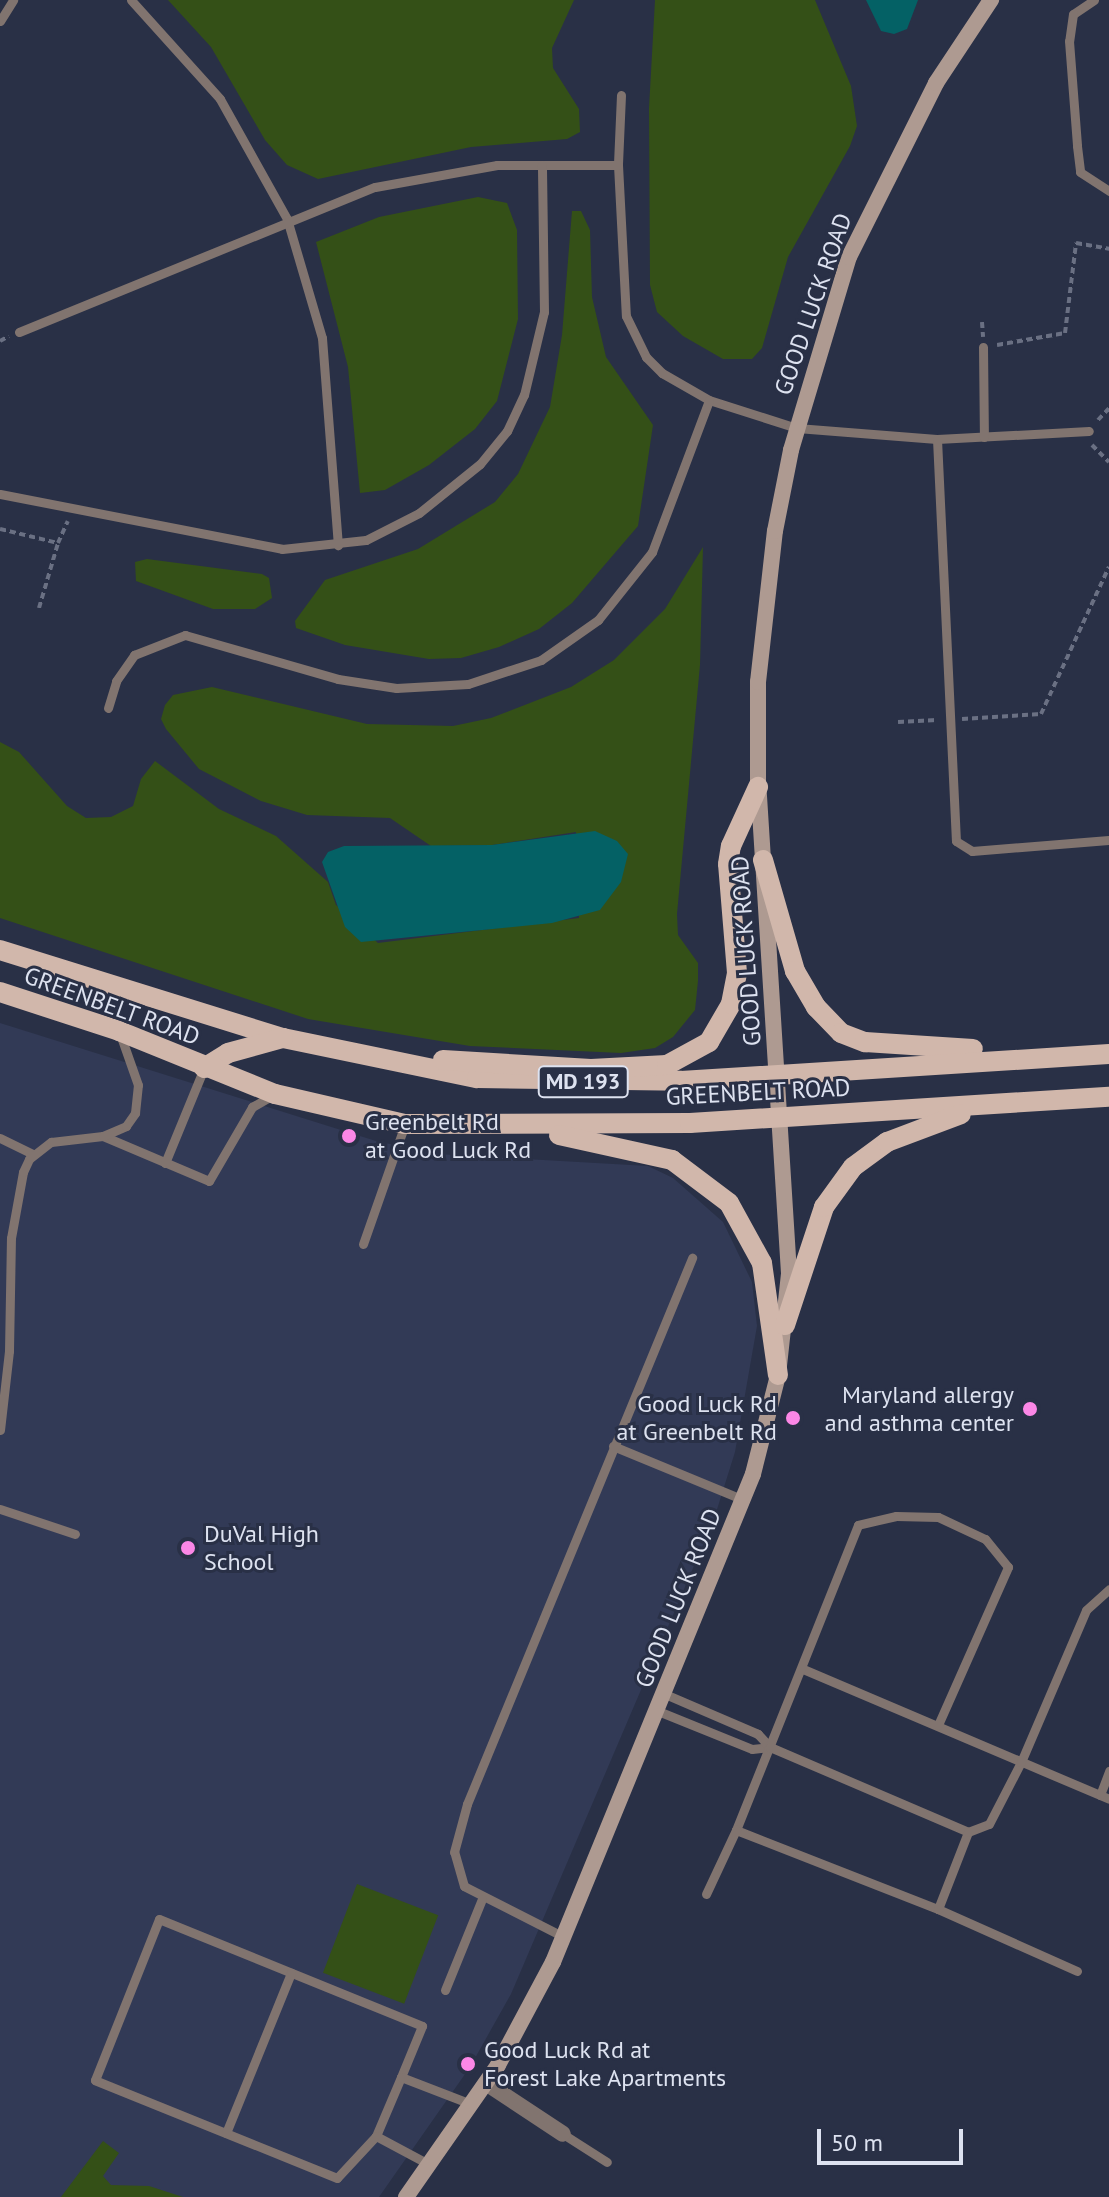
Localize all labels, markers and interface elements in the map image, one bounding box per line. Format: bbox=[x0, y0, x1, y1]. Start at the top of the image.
street label: GOOD LUCK ROAD bbox=[768, 209, 858, 399]
street label: GOOD LUCK ROAD bbox=[725, 855, 767, 1047]
street label: GREENBELT ROAD bbox=[20, 961, 204, 1051]
road number: MD 193 bbox=[537, 1064, 629, 1100]
street label: GREENBELT ROAD bbox=[665, 1073, 851, 1111]
place label: Greenbelt Rd at Good Luck Rd bbox=[365, 1108, 532, 1164]
marker: Greenbelt Rd at Good Luck Rd bbox=[340, 1127, 358, 1145]
place label: Maryland allergy and asthma center bbox=[825, 1381, 1014, 1437]
place label: Good Luck Rd at Greenbelt Rd bbox=[617, 1390, 777, 1446]
marker: Maryland allergy and asthma center bbox=[1021, 1400, 1039, 1418]
marker: Good Luck Rd at Greenbelt Rd bbox=[784, 1409, 802, 1427]
street label: GOOD LUCK ROAD bbox=[629, 1504, 727, 1692]
place label: DuVal High School bbox=[204, 1520, 319, 1576]
marker: DuVal High School bbox=[179, 1539, 197, 1557]
place label: Good Luck Rd at Forest Lake Apartments bbox=[484, 2036, 727, 2092]
marker: Good Luck Rd at Forest Lake Apartments bbox=[459, 2055, 477, 2073]
scale bar bbox=[821, 2113, 967, 2163]
text: 50 m bbox=[831, 2127, 883, 2158]

